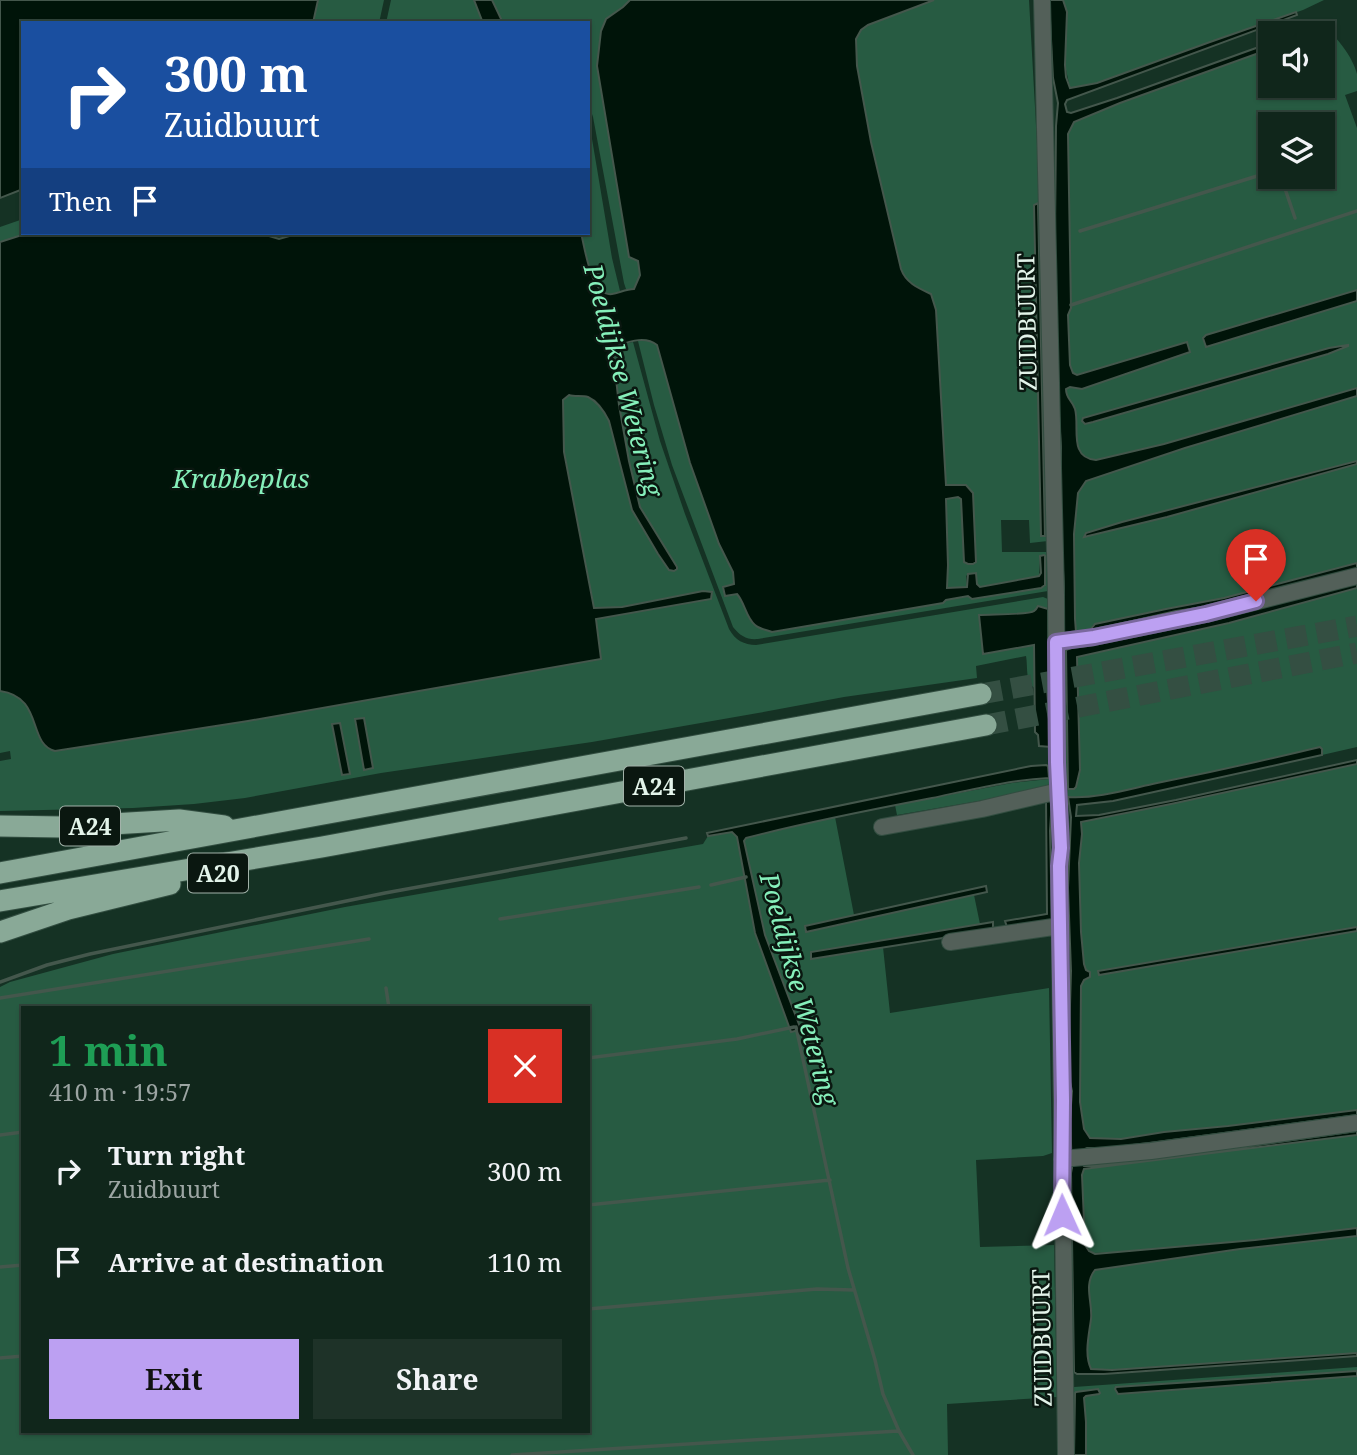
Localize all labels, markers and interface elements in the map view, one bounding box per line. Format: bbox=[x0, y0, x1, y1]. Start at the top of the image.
map controls bbox=[1258, 21, 1335, 189]
button: sound bbox=[1258, 21, 1335, 98]
text: 300 m bbox=[164, 40, 308, 106]
icon: right bbox=[49, 49, 140, 140]
text: Zuidbuurt bbox=[164, 103, 320, 146]
button: layers bbox=[1258, 112, 1335, 189]
icon: arrive bbox=[126, 182, 164, 220]
text: Then bbox=[49, 183, 112, 219]
street label: ZUIDBUURT bbox=[1008, 253, 1044, 391]
water label: Poeldijkse Wetering bbox=[575, 259, 673, 502]
water label: Krabbeplas bbox=[172, 460, 309, 496]
pin bbox=[1226, 529, 1286, 601]
icon: arrive bbox=[1237, 540, 1275, 578]
road number: A24 bbox=[624, 766, 684, 806]
road number: A24 bbox=[60, 806, 120, 846]
road number: A20 bbox=[188, 853, 248, 892]
water label: Poeldijkse Wetering bbox=[751, 868, 849, 1111]
text: 1 min bbox=[49, 1021, 168, 1078]
button: close bbox=[488, 1029, 562, 1103]
text: 410 m · 19:57 bbox=[49, 1076, 191, 1108]
text: Turn right bbox=[108, 1137, 245, 1173]
icon: right bbox=[49, 1152, 87, 1190]
text: 300 m bbox=[487, 1153, 562, 1189]
text: Zuidbuurt bbox=[108, 1173, 220, 1205]
position arrow bbox=[1025, 1178, 1099, 1252]
icon: arrive bbox=[49, 1243, 87, 1281]
text: Arrive at destination bbox=[108, 1244, 384, 1280]
text: 110 m bbox=[487, 1244, 562, 1280]
street label: ZUIDBUURT bbox=[1023, 1269, 1059, 1407]
button: Exit bbox=[49, 1339, 299, 1419]
button: Share bbox=[313, 1339, 562, 1419]

